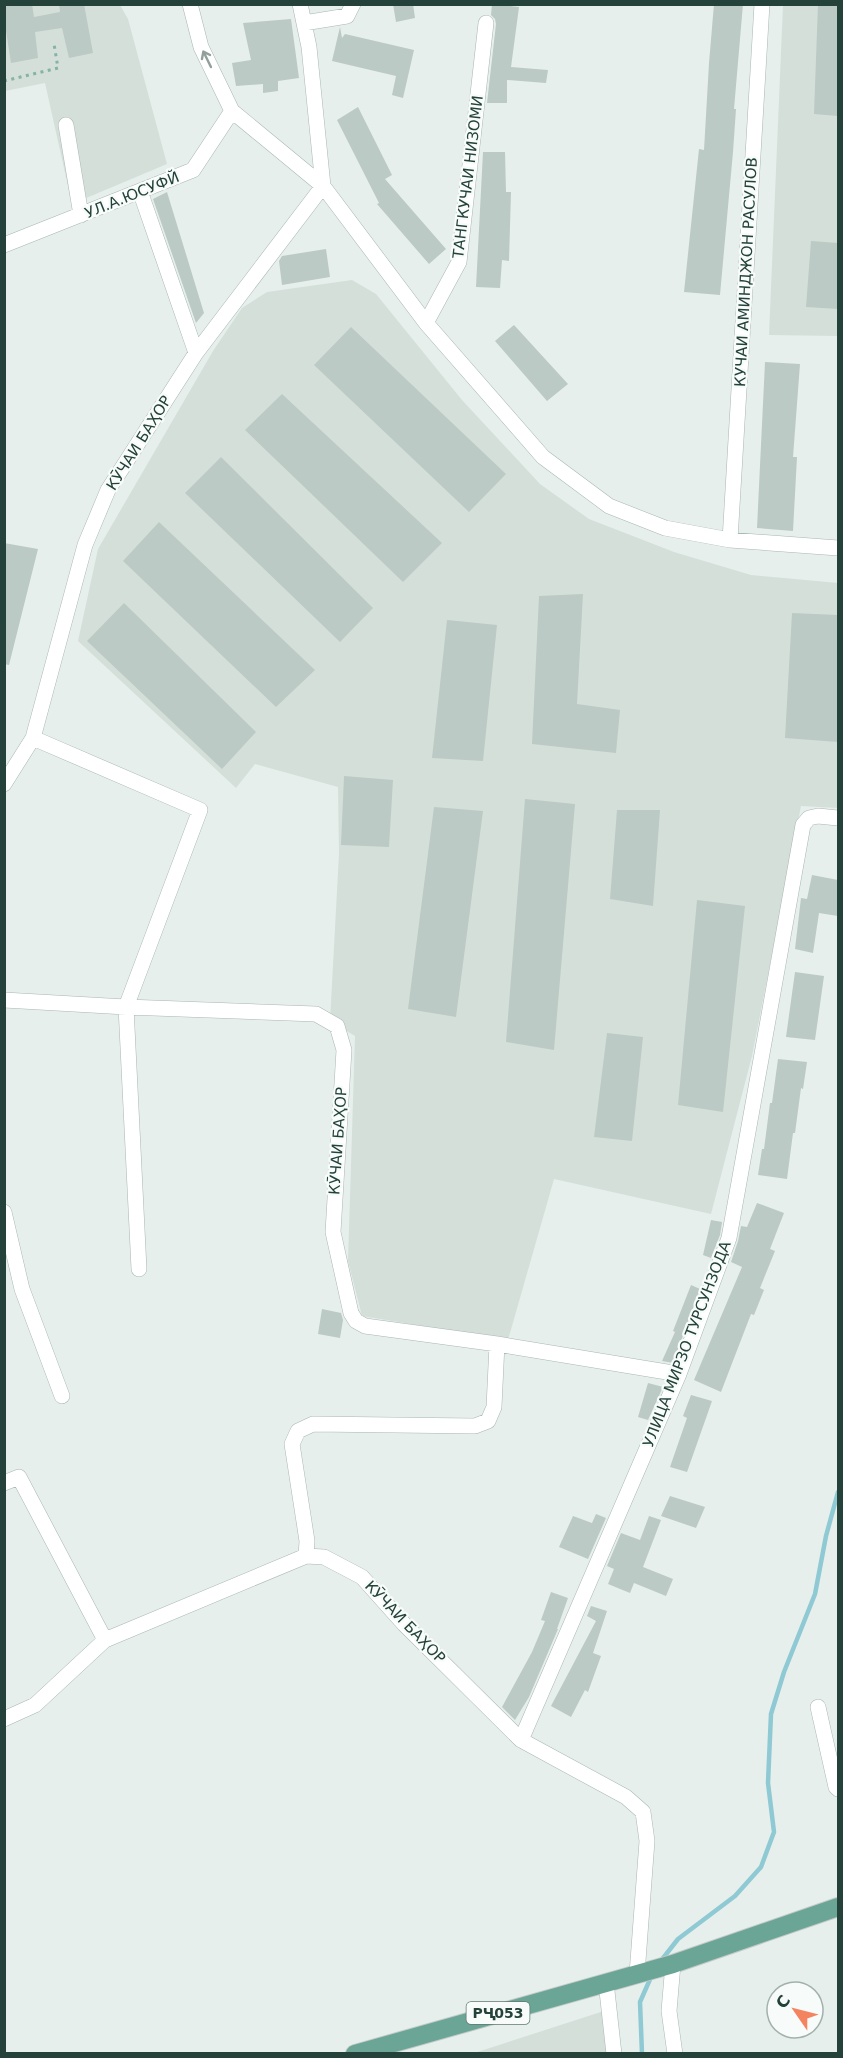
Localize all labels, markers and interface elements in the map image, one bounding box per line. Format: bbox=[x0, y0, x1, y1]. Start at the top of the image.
one-way arrow bbox=[201, 51, 212, 69]
street label: ТАНГКУЧАИ НИЗОМИ bbox=[449, 94, 487, 261]
street label: КУЧАИ АМИНДЖОН РАСУЛОВ bbox=[731, 157, 761, 387]
street label: УЛ.А.ЮСУФЙ bbox=[82, 167, 182, 222]
street label: КӮЧАИ БАҲОР bbox=[103, 392, 175, 494]
street label: КӮЧАИ БАҲОР bbox=[325, 1086, 351, 1196]
street label: УЛИЦА МИРЗО ТУРСУНЗОДА bbox=[639, 1238, 735, 1450]
street label: КӮЧАИ БАҲОР bbox=[361, 1577, 449, 1667]
north arrow bbox=[765, 1980, 825, 2040]
text: С bbox=[772, 1991, 794, 2012]
road number: РҶ053 bbox=[466, 2002, 530, 2024]

